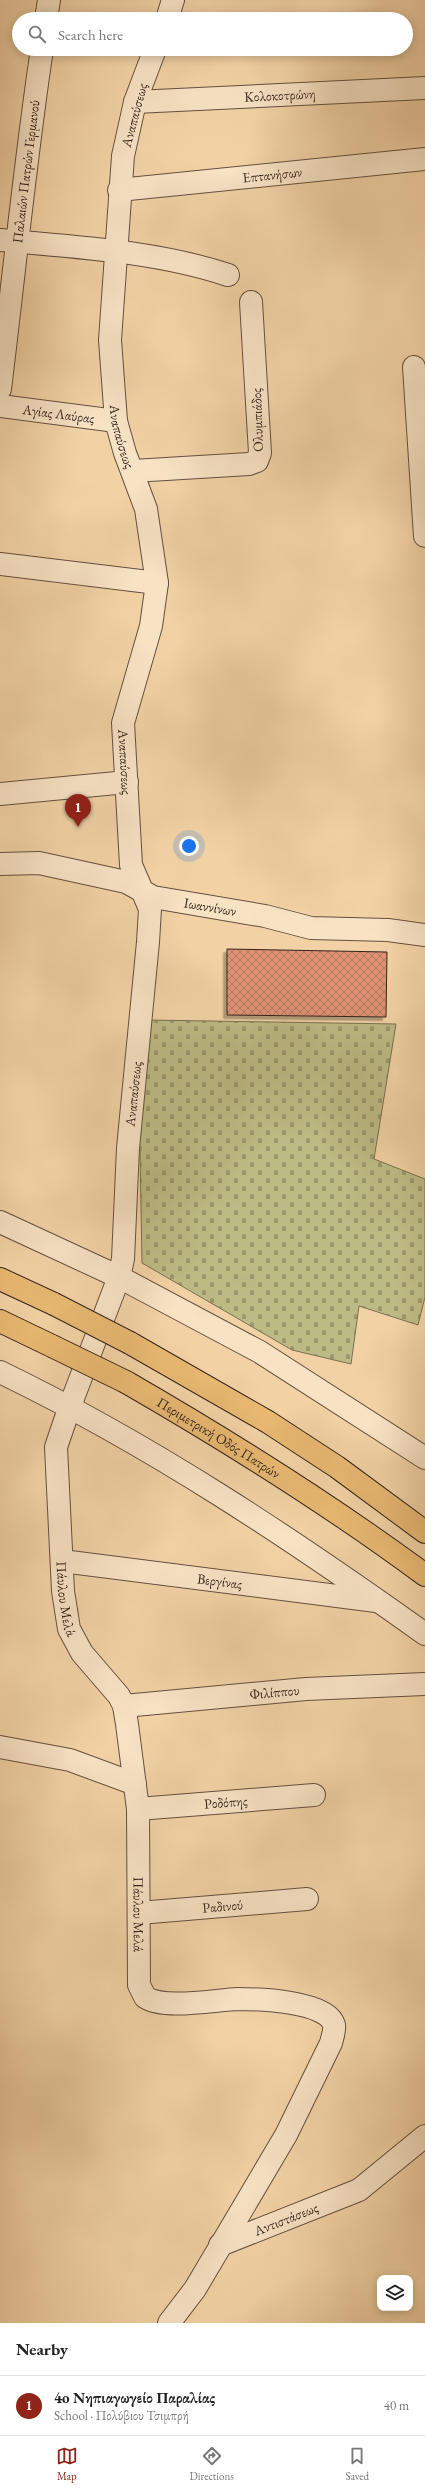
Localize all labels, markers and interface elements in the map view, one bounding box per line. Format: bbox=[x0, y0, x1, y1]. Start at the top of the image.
search box bbox=[12, 12, 413, 56]
icon: search bbox=[26, 23, 48, 45]
text: Search here bbox=[58, 25, 123, 44]
street label: Αναπαύσεως bbox=[117, 81, 151, 150]
street label: Κολοκοτρώνη bbox=[244, 84, 316, 106]
street label: Παλαιών Πατρών Γερμανού bbox=[8, 99, 44, 244]
street label: Επτανήσων bbox=[242, 162, 303, 186]
street label: Ολυμπιάδος bbox=[247, 387, 267, 452]
street label: Αγίας Λαύρας bbox=[21, 400, 96, 427]
street label: Αναπαύσεως bbox=[106, 403, 139, 471]
street label: Αναπαύσεως bbox=[114, 728, 136, 795]
pin: 1 bbox=[65, 794, 91, 827]
your location bbox=[179, 836, 199, 856]
street label: Ιωαννίνων bbox=[183, 893, 238, 920]
street label: Αναπαύσεως bbox=[121, 1060, 145, 1128]
street label: Περιμετρική Οδός Πατρών bbox=[154, 1393, 284, 1482]
street label: Πάυλου Μελά bbox=[53, 1561, 81, 1640]
street label: Βεργίνας bbox=[196, 1569, 243, 1593]
street label: Φιλίππου bbox=[249, 1681, 300, 1703]
street label: Ροδόπης bbox=[203, 1791, 248, 1813]
street label: Πάυλου Μελά bbox=[129, 1877, 148, 1953]
street label: Ραδινού bbox=[202, 1895, 244, 1917]
street label: Αντιστάσεως bbox=[250, 2198, 321, 2240]
map controls bbox=[377, 2275, 413, 2311]
button: layers bbox=[377, 2275, 413, 2311]
text: Nearby bbox=[16, 2338, 68, 2360]
text: 4o Νηπιαγωγείο Παραλίας bbox=[54, 2388, 215, 2407]
text: 1 bbox=[26, 2397, 32, 2414]
text: 40 m bbox=[384, 2397, 409, 2414]
text: School · Πολύβιου Τσιμπρή bbox=[54, 2407, 189, 2424]
tab: Map bbox=[56, 2445, 78, 2483]
tab: Directions bbox=[190, 2445, 234, 2483]
tab: Saved bbox=[346, 2445, 369, 2483]

